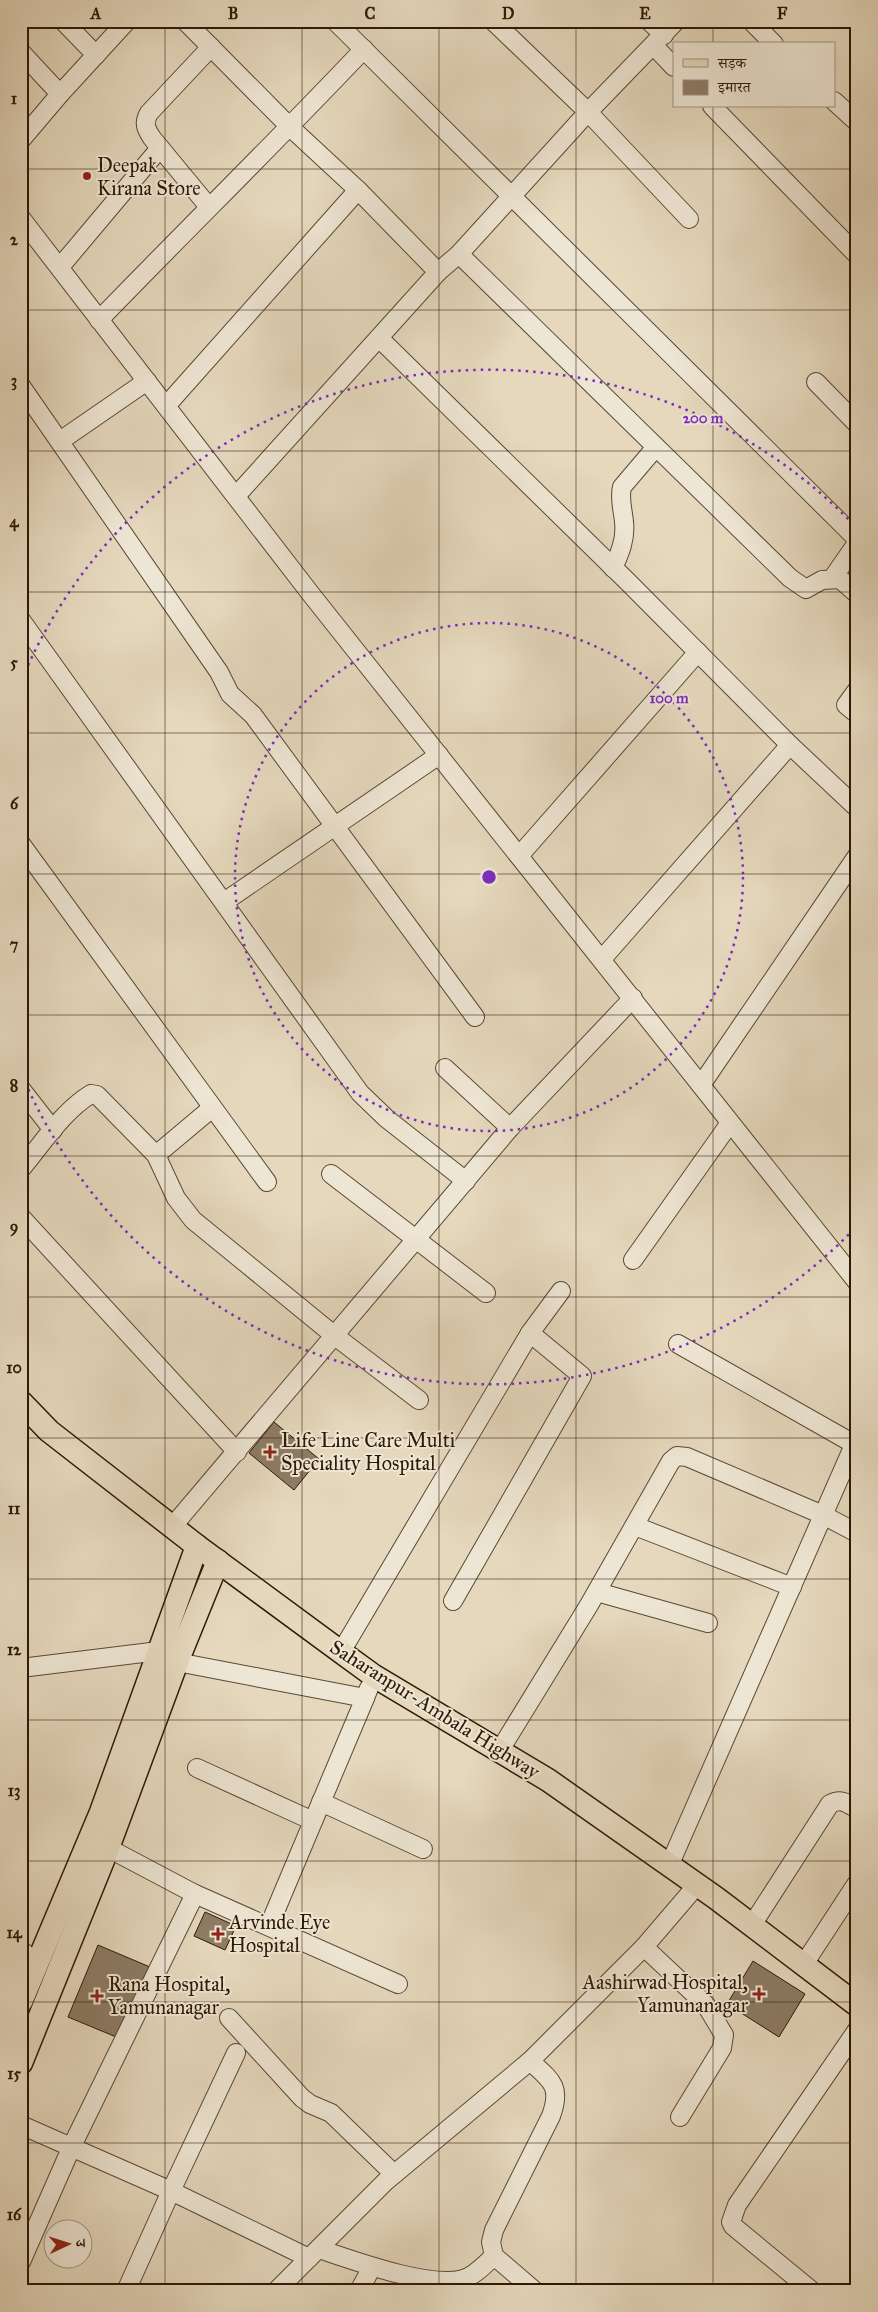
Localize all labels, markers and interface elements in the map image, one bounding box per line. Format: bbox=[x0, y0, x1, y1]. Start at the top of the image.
text: A bbox=[90, 4, 102, 23]
text: B bbox=[228, 4, 238, 23]
text: C bbox=[365, 4, 376, 23]
text: D bbox=[502, 4, 515, 23]
text: E bbox=[639, 4, 651, 23]
text: F bbox=[777, 4, 788, 23]
legend bbox=[673, 42, 836, 108]
text: सड़क bbox=[717, 54, 747, 72]
text: इमारत bbox=[717, 78, 752, 96]
text: 1 bbox=[11, 89, 18, 108]
place label: Deepak Kirana Store bbox=[97, 153, 201, 200]
marker: Deepak Kirana Store bbox=[81, 170, 93, 182]
text: 2 bbox=[10, 230, 19, 249]
text: 3 bbox=[11, 371, 17, 391]
text: 200 m bbox=[683, 409, 724, 427]
text: 4 bbox=[10, 512, 20, 532]
text: 5 bbox=[10, 653, 18, 672]
text: 100 m bbox=[649, 689, 689, 707]
text: 6 bbox=[10, 794, 19, 813]
centre of rings bbox=[480, 868, 498, 886]
text: 7 bbox=[10, 935, 19, 954]
text: 8 bbox=[10, 1076, 18, 1095]
text: 9 bbox=[10, 1217, 18, 1237]
text: 10 bbox=[6, 1358, 22, 1377]
place label: Life Line Care Multi Speciality Hospital bbox=[281, 1428, 456, 1475]
marker: Life Line Care Multi Speciality Hospital bbox=[263, 1445, 277, 1459]
text: 11 bbox=[8, 1499, 21, 1518]
street label: Saharanpur-Ambala Highway bbox=[325, 1634, 545, 1785]
text: 12 bbox=[7, 1640, 22, 1659]
text: 13 bbox=[8, 1781, 20, 1801]
place label: Arvinde Eye Hospital bbox=[228, 1910, 330, 1957]
text: 14 bbox=[6, 1923, 23, 1943]
marker: Arvinde Eye Hospital bbox=[211, 1927, 225, 1941]
place label: Aashirwad Hospital, Yamunanagar bbox=[581, 1970, 748, 2018]
place label: Rana Hospital, Yamunanagar bbox=[108, 1972, 230, 2020]
marker: Aashirwad Hospital, Yamunanagar bbox=[752, 1987, 766, 2001]
marker: Rana Hospital, Yamunanagar bbox=[90, 1989, 104, 2003]
text: 15 bbox=[7, 2064, 21, 2083]
text: 16 bbox=[7, 2205, 22, 2224]
north arrow bbox=[42, 2220, 92, 2270]
text: उ bbox=[72, 2238, 89, 2248]

